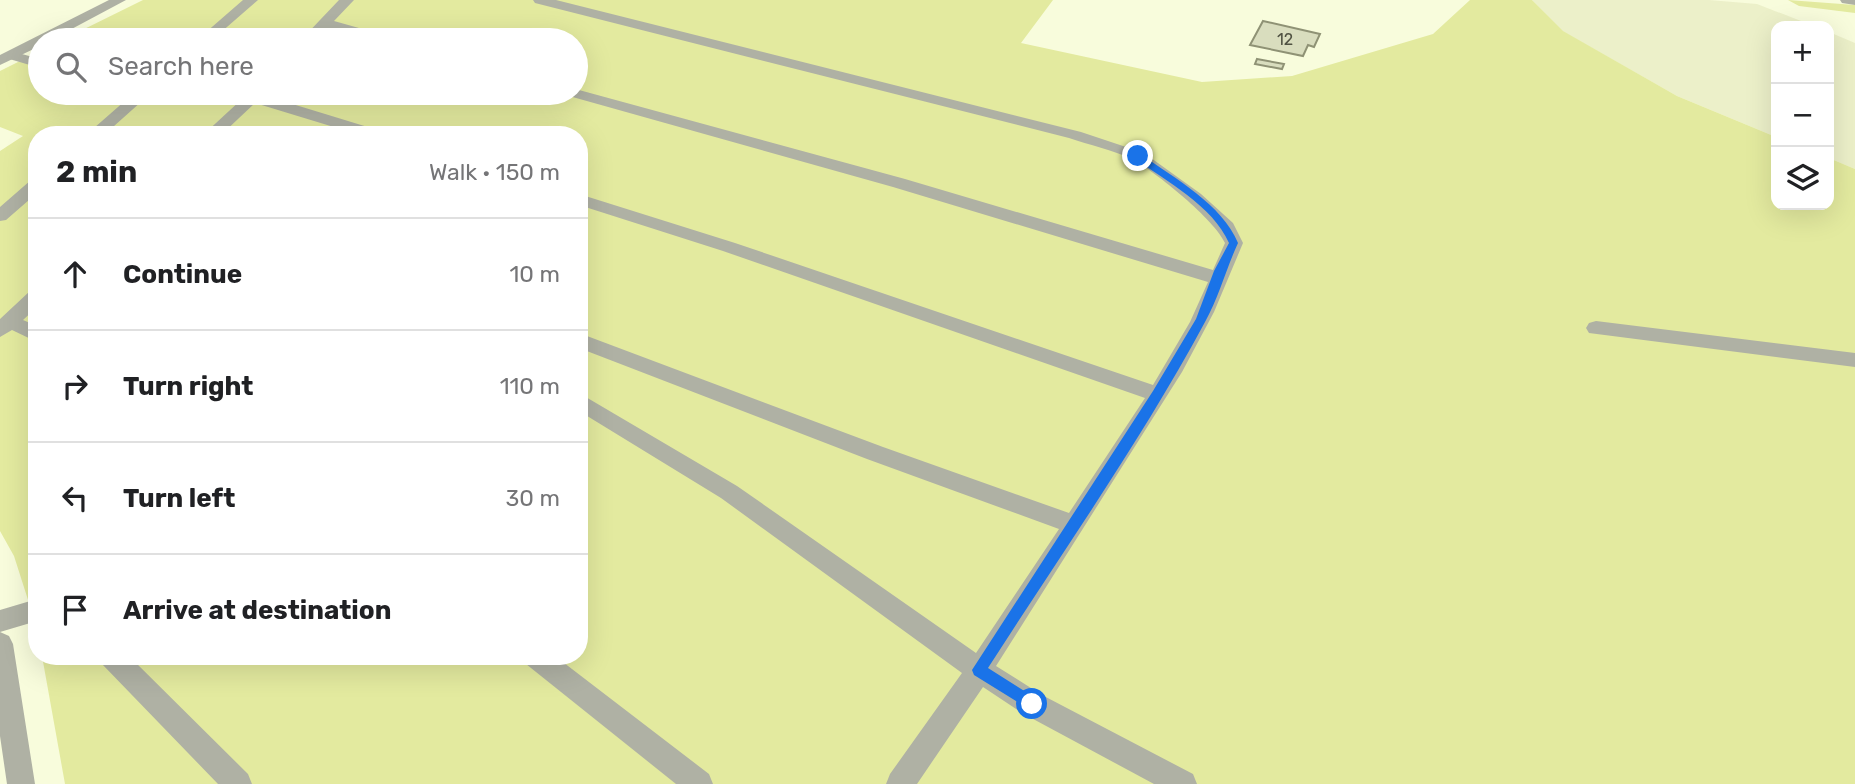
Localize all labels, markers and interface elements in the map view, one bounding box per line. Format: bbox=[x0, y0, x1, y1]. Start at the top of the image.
map controls bbox=[1771, 21, 1834, 210]
button: + bbox=[1771, 21, 1834, 84]
search box bbox=[28, 28, 588, 105]
house number: 12 bbox=[1277, 30, 1293, 49]
icon: search bbox=[52, 48, 90, 86]
text: Search here bbox=[108, 51, 254, 82]
button: − bbox=[1771, 84, 1834, 147]
route end bbox=[1122, 140, 1153, 171]
button: layers bbox=[1771, 147, 1834, 210]
text: 2 min bbox=[56, 154, 137, 190]
text: Walk · 150 m bbox=[429, 158, 560, 186]
icon: ahead bbox=[56, 255, 94, 293]
text: Continue bbox=[123, 259, 242, 290]
text: 10 m bbox=[509, 260, 560, 288]
icon: right bbox=[56, 367, 94, 405]
text: Turn right bbox=[123, 371, 253, 402]
text: 110 m bbox=[500, 372, 560, 400]
icon: left bbox=[56, 479, 94, 517]
text: Turn left bbox=[123, 483, 235, 514]
text: 30 m bbox=[505, 484, 560, 512]
icon: arrive bbox=[56, 591, 94, 629]
text: Arrive at destination bbox=[123, 595, 391, 626]
route start bbox=[1016, 688, 1047, 719]

